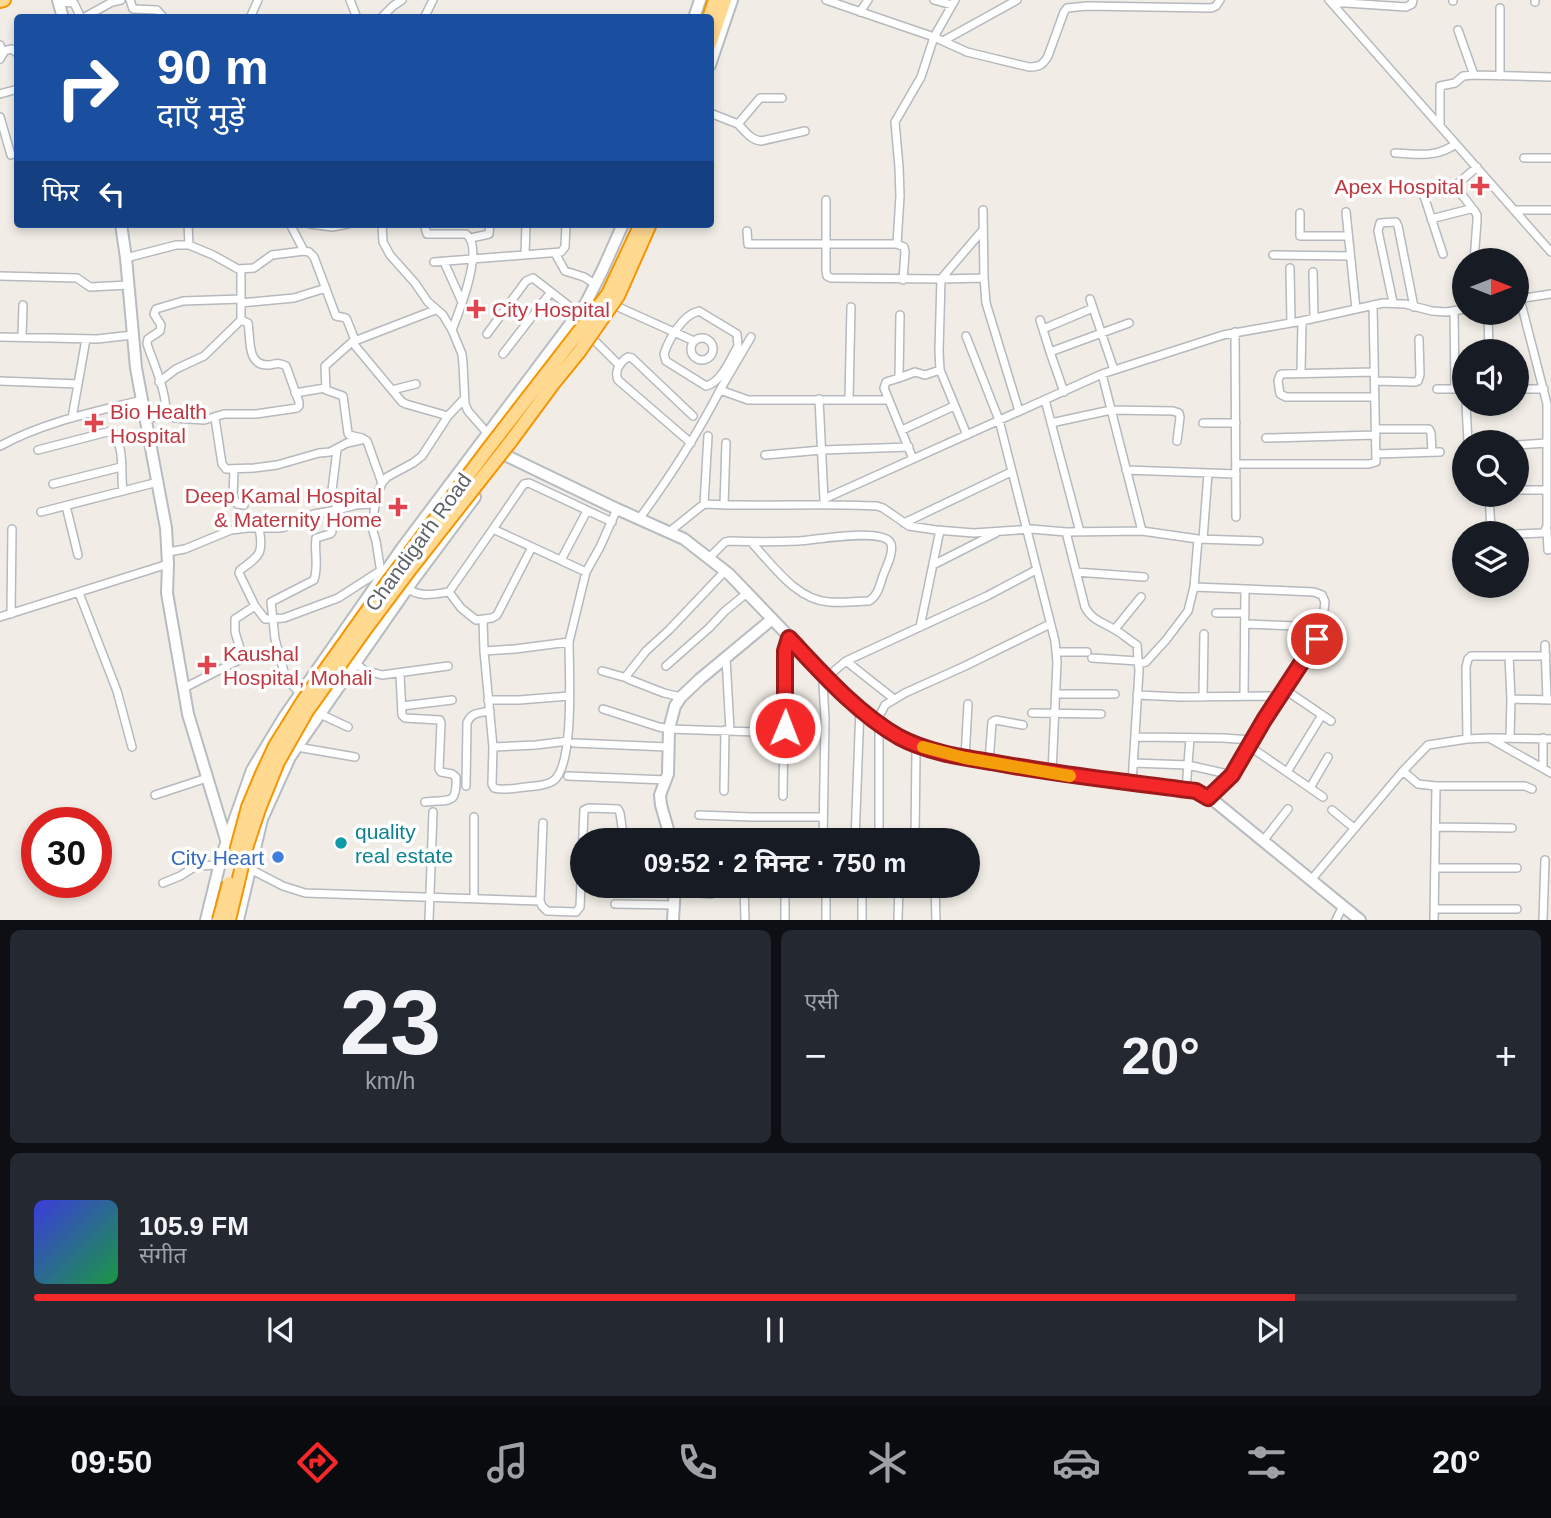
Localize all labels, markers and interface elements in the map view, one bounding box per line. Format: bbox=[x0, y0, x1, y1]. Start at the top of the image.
text: 90 m bbox=[157, 40, 269, 94]
icon: right bbox=[42, 42, 133, 133]
text: दाएँ मुड़ें bbox=[157, 97, 245, 133]
icon: left bbox=[93, 175, 131, 213]
place label: Apex Hospital bbox=[1334, 175, 1464, 198]
marker: Apex Hospital bbox=[1470, 176, 1490, 196]
text: फिर bbox=[42, 177, 79, 207]
north arrow bbox=[1452, 248, 1530, 326]
map controls bbox=[1452, 248, 1529, 598]
place label: City Hospital bbox=[492, 298, 610, 321]
marker: City Hospital bbox=[466, 299, 486, 319]
button: sound bbox=[1452, 339, 1529, 416]
place label: Bio Health Hospital bbox=[110, 400, 207, 447]
marker: Bio Health Hospital bbox=[84, 413, 104, 433]
button: search bbox=[1452, 430, 1529, 507]
street label: Chandigarh Road bbox=[360, 469, 476, 615]
place label: Deep Kamal Hospital & Maternity Home bbox=[185, 484, 382, 531]
marker: Deep Kamal Hospital & Maternity Home bbox=[388, 497, 408, 517]
button: layers bbox=[1452, 521, 1529, 598]
pin bbox=[1287, 609, 1347, 669]
icon: arrive bbox=[1298, 620, 1336, 658]
place label: Kaushal Hospital, Mohali bbox=[223, 642, 372, 689]
marker: Kaushal Hospital, Mohali bbox=[197, 655, 217, 675]
position arrow bbox=[748, 691, 822, 765]
speed limit sign: 30 bbox=[21, 807, 112, 898]
place label: quality real estate bbox=[355, 820, 453, 867]
marker: quality real estate bbox=[333, 835, 349, 851]
place label: City Heart bbox=[171, 846, 264, 869]
text: 09:52 · 2 मिनट · 750 m bbox=[644, 848, 906, 878]
marker: City Heart bbox=[270, 849, 286, 865]
text: 23 bbox=[340, 972, 441, 1073]
text: एसी bbox=[805, 988, 839, 1014]
text: 20° bbox=[1121, 1027, 1200, 1085]
text: − bbox=[805, 1035, 827, 1077]
text: + bbox=[1495, 1035, 1517, 1077]
text: km/h bbox=[365, 1068, 415, 1094]
text: 105.9 FM bbox=[139, 1211, 249, 1241]
text: संगीत bbox=[139, 1242, 187, 1268]
icon: previous bbox=[262, 1311, 300, 1349]
icon: pause bbox=[756, 1311, 794, 1349]
icon: next bbox=[1251, 1311, 1289, 1349]
icon: directions bbox=[293, 1438, 342, 1487]
icon: music bbox=[483, 1438, 532, 1487]
icon: phone bbox=[673, 1438, 722, 1487]
icon: climate bbox=[863, 1438, 912, 1487]
icon: car bbox=[1052, 1438, 1101, 1487]
icon: filters bbox=[1242, 1438, 1291, 1487]
text: 09:50 bbox=[70, 1444, 152, 1480]
text: 20° bbox=[1432, 1444, 1481, 1480]

